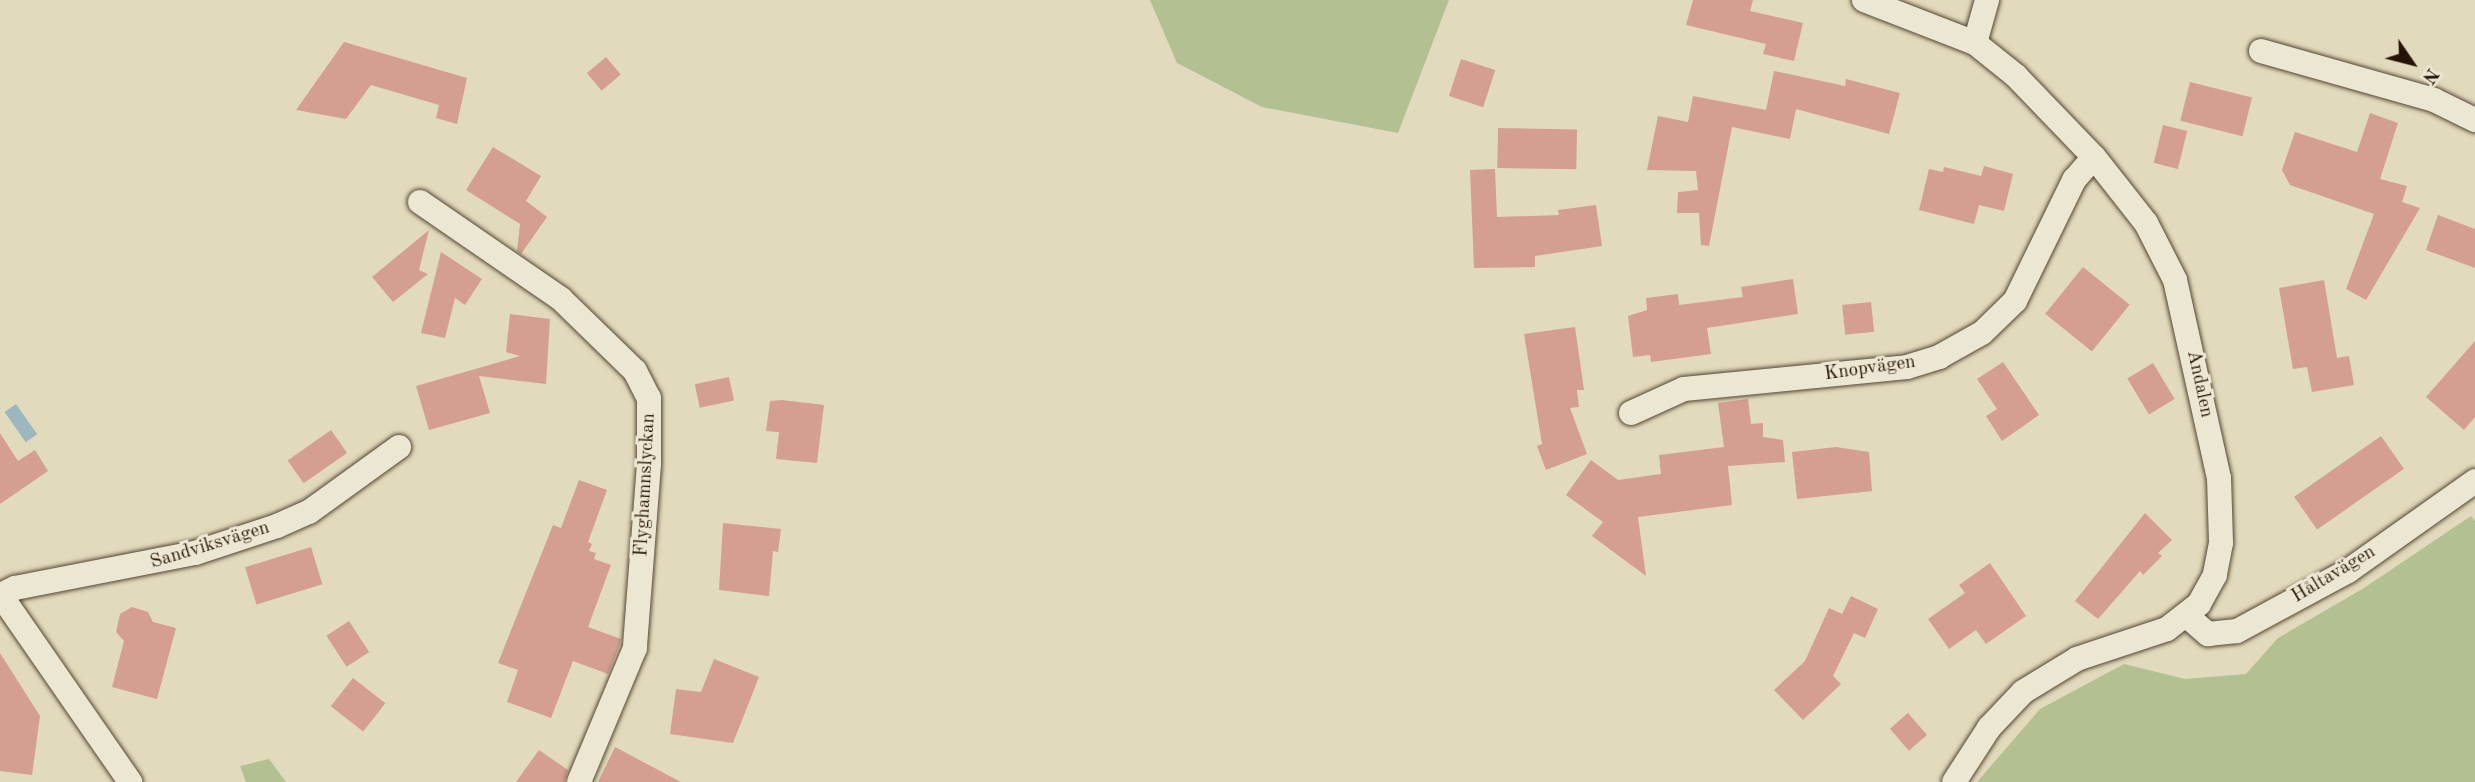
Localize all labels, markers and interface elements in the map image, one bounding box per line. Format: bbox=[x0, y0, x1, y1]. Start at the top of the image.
north arrow bbox=[2377, 28, 2447, 98]
text: N bbox=[2418, 64, 2442, 87]
street label: Andalen bbox=[2181, 348, 2217, 420]
street label: Knopvägen bbox=[1823, 351, 1917, 387]
street label: Flyghamnslyckan bbox=[631, 413, 661, 557]
street label: Sandviksvägen bbox=[148, 517, 272, 575]
street label: Håltavägen bbox=[2288, 541, 2380, 609]

